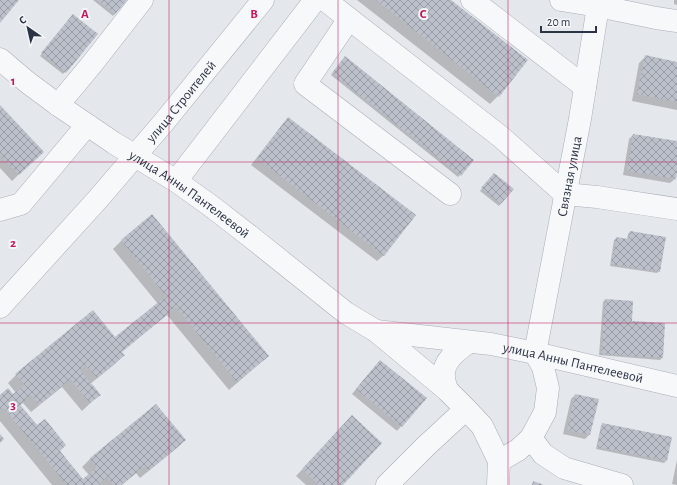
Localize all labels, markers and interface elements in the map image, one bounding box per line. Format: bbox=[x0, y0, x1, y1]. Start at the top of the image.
north arrow bbox=[8, 8, 48, 48]
text: A bbox=[81, 8, 89, 21]
text: B bbox=[250, 8, 258, 21]
text: C bbox=[420, 8, 427, 21]
scale bar bbox=[541, 8, 596, 34]
text: С bbox=[17, 14, 28, 26]
text: 20 m bbox=[547, 16, 570, 28]
street label: улица Строителей bbox=[143, 58, 219, 146]
text: 1 bbox=[11, 75, 15, 88]
street label: Связная улица bbox=[555, 134, 585, 218]
street label: улица Анны Пантелеевой bbox=[126, 148, 252, 241]
text: 2 bbox=[10, 237, 16, 250]
street label: улица Анны Пантелеевой bbox=[501, 340, 645, 386]
text: 3 bbox=[10, 399, 16, 412]

